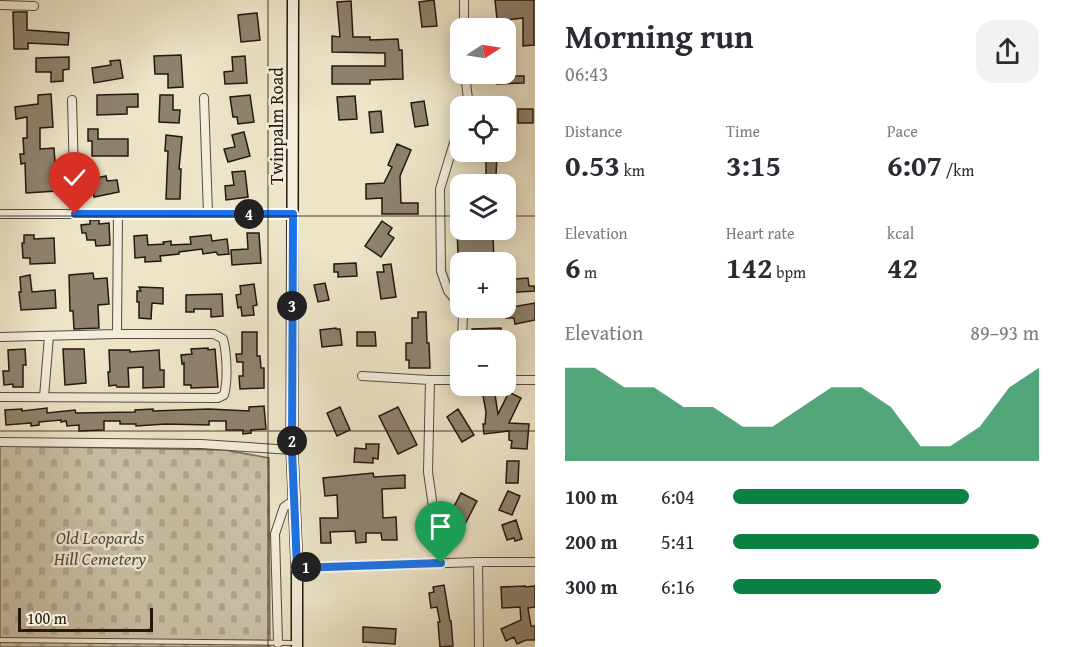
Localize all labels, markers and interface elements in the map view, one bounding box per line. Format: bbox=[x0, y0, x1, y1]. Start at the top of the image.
text: Morning run bbox=[565, 12, 754, 60]
north arrow bbox=[450, 18, 516, 84]
map controls bbox=[450, 18, 516, 396]
button: share bbox=[976, 20, 1039, 83]
text: 06:43 bbox=[565, 59, 608, 88]
street label: Twinpalm Road bbox=[263, 67, 290, 185]
button: locate bbox=[450, 96, 516, 162]
text: Distance bbox=[565, 119, 622, 143]
text: Time bbox=[726, 119, 760, 143]
text: Pace bbox=[887, 119, 918, 143]
text: 0.53 bbox=[565, 143, 620, 187]
text: 3:15 bbox=[726, 143, 781, 187]
text: 6:07 bbox=[887, 143, 942, 187]
pin bbox=[49, 152, 100, 214]
text: km bbox=[620, 158, 645, 182]
text: /km bbox=[942, 158, 974, 182]
icon: check bbox=[58, 161, 91, 194]
button: layers bbox=[450, 174, 516, 240]
pin: 4 bbox=[234, 199, 264, 229]
text: 4 bbox=[245, 202, 253, 226]
text: Elevation bbox=[565, 221, 628, 245]
text: Heart rate bbox=[726, 221, 795, 245]
text: kcal bbox=[887, 221, 914, 245]
text: 6 bbox=[565, 245, 581, 289]
text: 142 bbox=[726, 245, 773, 289]
text: 42 bbox=[887, 245, 918, 289]
button: + bbox=[450, 252, 516, 318]
text: m bbox=[581, 260, 597, 284]
text: bpm bbox=[773, 260, 806, 284]
pin: 3 bbox=[277, 291, 307, 321]
text: 3 bbox=[288, 294, 296, 318]
text: Elevation bbox=[565, 318, 643, 347]
text: 89–93 m bbox=[970, 318, 1039, 347]
button: − bbox=[450, 330, 516, 396]
pin: 2 bbox=[277, 426, 307, 456]
text: 2 bbox=[288, 429, 296, 453]
text: 100 m bbox=[565, 482, 618, 511]
text: 6:04 bbox=[661, 482, 695, 511]
pin bbox=[415, 501, 466, 563]
icon: arrive bbox=[424, 510, 457, 543]
park label: Old Leopards Hill Cemetery bbox=[53, 524, 147, 572]
text: 200 m bbox=[565, 527, 618, 556]
text: 5:41 bbox=[661, 527, 695, 556]
pin: 1 bbox=[291, 552, 321, 582]
text: 1 bbox=[302, 555, 310, 579]
text: 300 m bbox=[565, 572, 618, 601]
text: 6:16 bbox=[661, 572, 695, 601]
scale bar bbox=[18, 605, 153, 632]
text: 100 m bbox=[27, 606, 67, 630]

